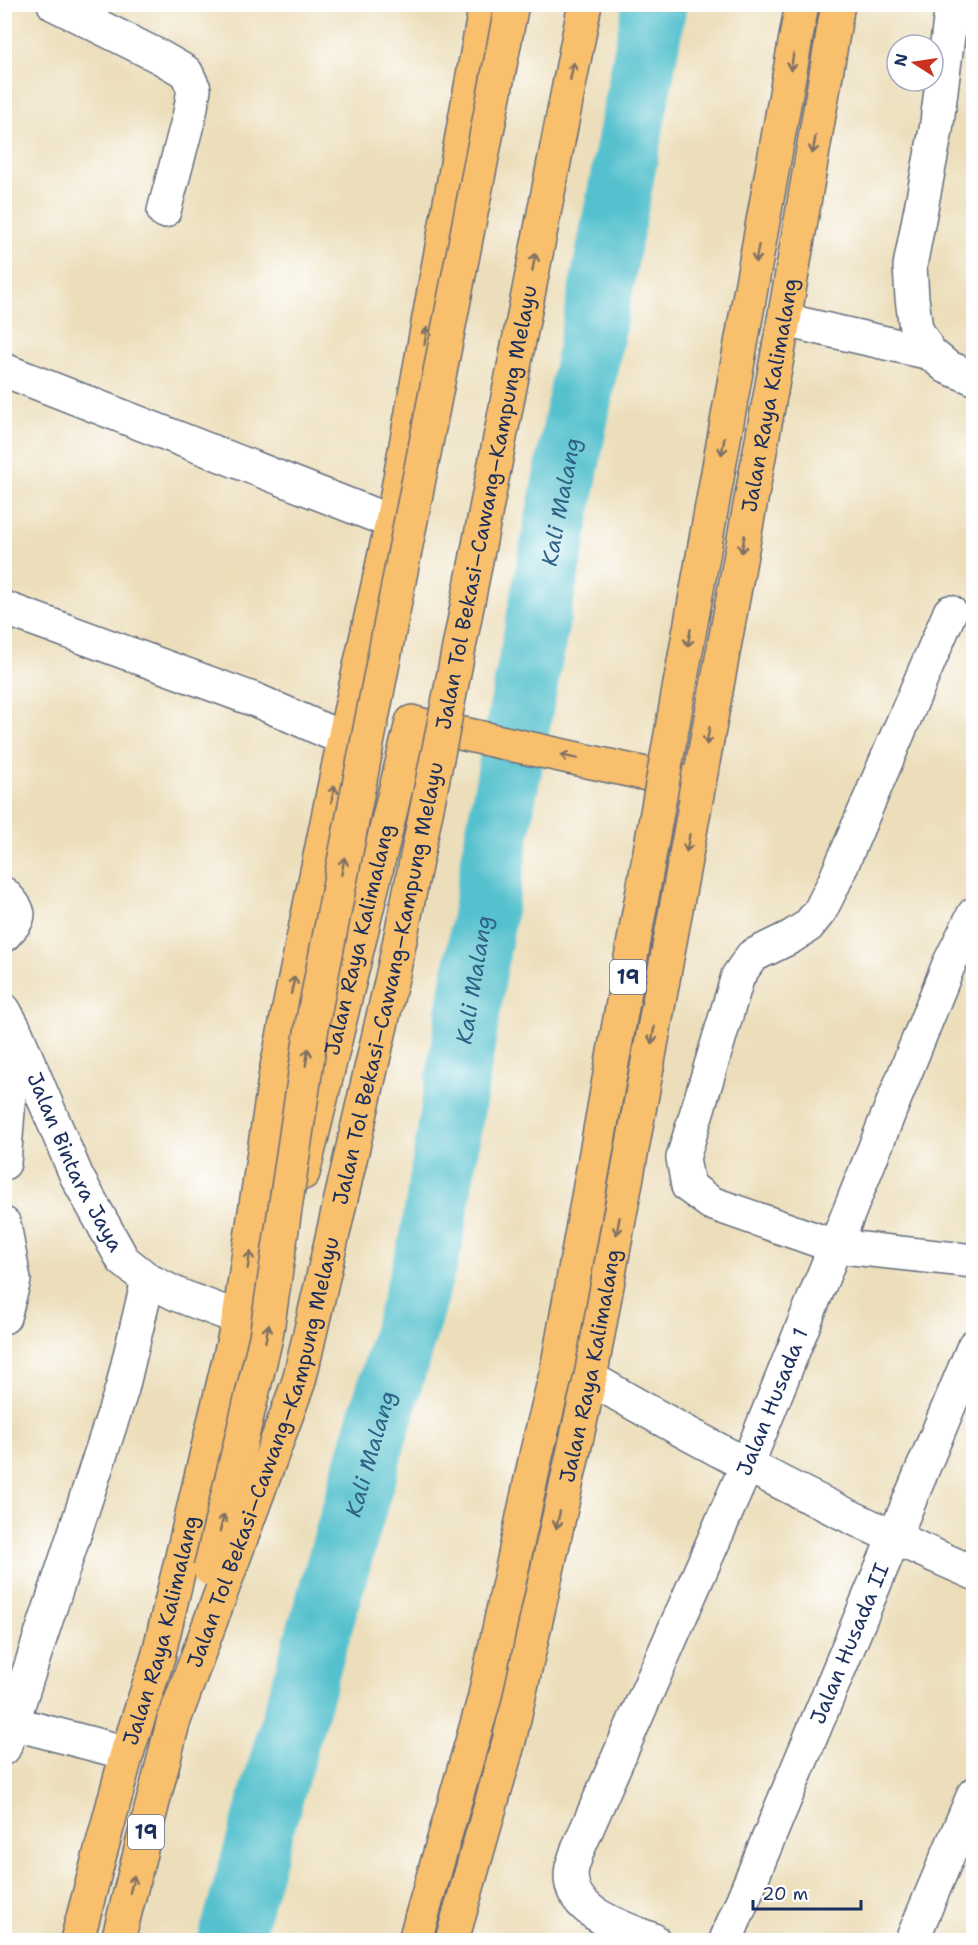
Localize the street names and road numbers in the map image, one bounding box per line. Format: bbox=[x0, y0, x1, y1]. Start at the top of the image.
street label: Jalan Raya Kalimalang bbox=[735, 276, 805, 515]
street label: Jalan Tol Bekasi–Cawang–Kampung Melayu bbox=[429, 283, 544, 732]
street label: Jalan Tol Bekasi–Cawang–Kampung Melayu bbox=[326, 760, 450, 1207]
street label: Jalan Raya Kalimalang bbox=[318, 821, 401, 1058]
road number: 19 bbox=[610, 960, 646, 994]
street label: Jalan Bintara Jaya bbox=[20, 1068, 130, 1257]
street label: Jalan Tol Bekasi–Cawang–Kampung Melayu bbox=[181, 1234, 346, 1672]
street label: Jalan Raya Kalimalang bbox=[553, 1247, 627, 1485]
street label: Jalan Husada 1 bbox=[730, 1324, 815, 1480]
street label: Jalan Raya Kalimalang bbox=[116, 1512, 205, 1749]
street label: Jalan Husada II bbox=[804, 1559, 896, 1729]
road number: 19 bbox=[128, 1815, 164, 1849]

